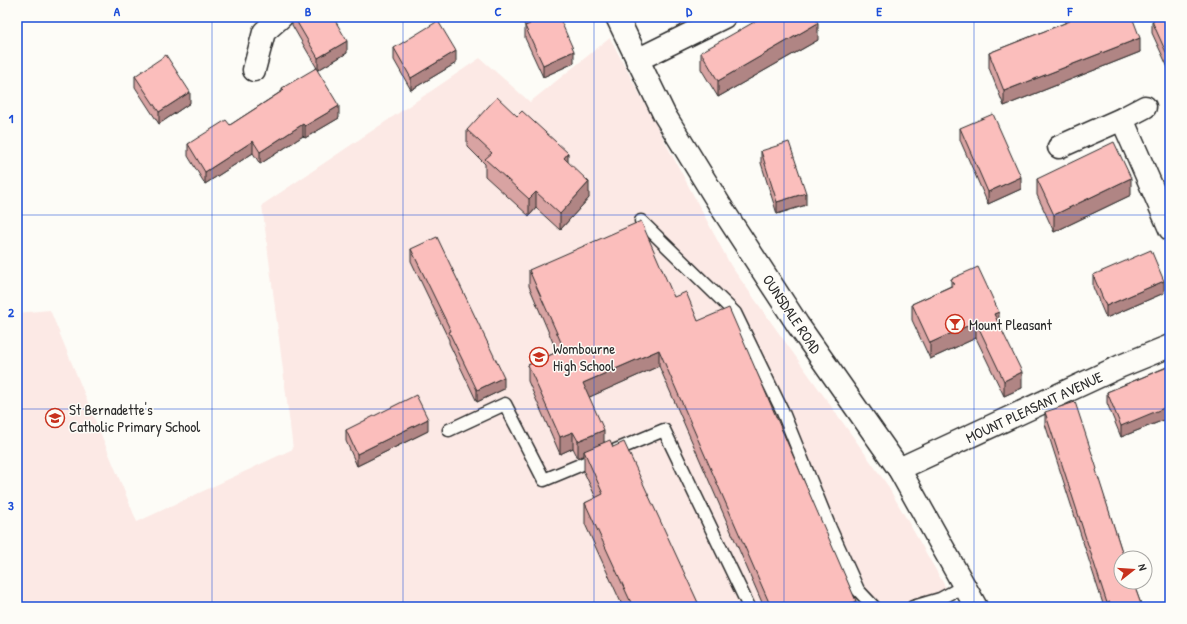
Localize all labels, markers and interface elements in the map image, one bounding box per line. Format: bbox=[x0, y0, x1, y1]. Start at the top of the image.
text: A bbox=[114, 2, 121, 20]
text: B bbox=[305, 2, 312, 20]
text: C bbox=[494, 2, 502, 20]
text: D bbox=[686, 2, 693, 20]
text: E bbox=[876, 2, 882, 20]
text: F bbox=[1067, 2, 1074, 20]
text: 1 bbox=[9, 109, 14, 127]
street label: OUNSDALE ROAD bbox=[758, 270, 827, 358]
text: 2 bbox=[8, 303, 15, 321]
bar icon: Mount Pleasant bbox=[944, 313, 966, 335]
place label: Mount Pleasant bbox=[969, 314, 1053, 335]
place label: Wombourne High School bbox=[553, 338, 615, 376]
school or university icon: Wombourne High School bbox=[528, 346, 550, 368]
street label: MOUNT PLEASANT AVENUE bbox=[962, 366, 1106, 448]
place label: St Bernadette's Catholic Primary School bbox=[69, 399, 200, 437]
school or university icon: St Bernadette's Catholic Primary School bbox=[44, 407, 66, 429]
text: 3 bbox=[8, 496, 14, 514]
north arrow bbox=[1113, 550, 1153, 590]
text: N bbox=[1135, 562, 1150, 572]

